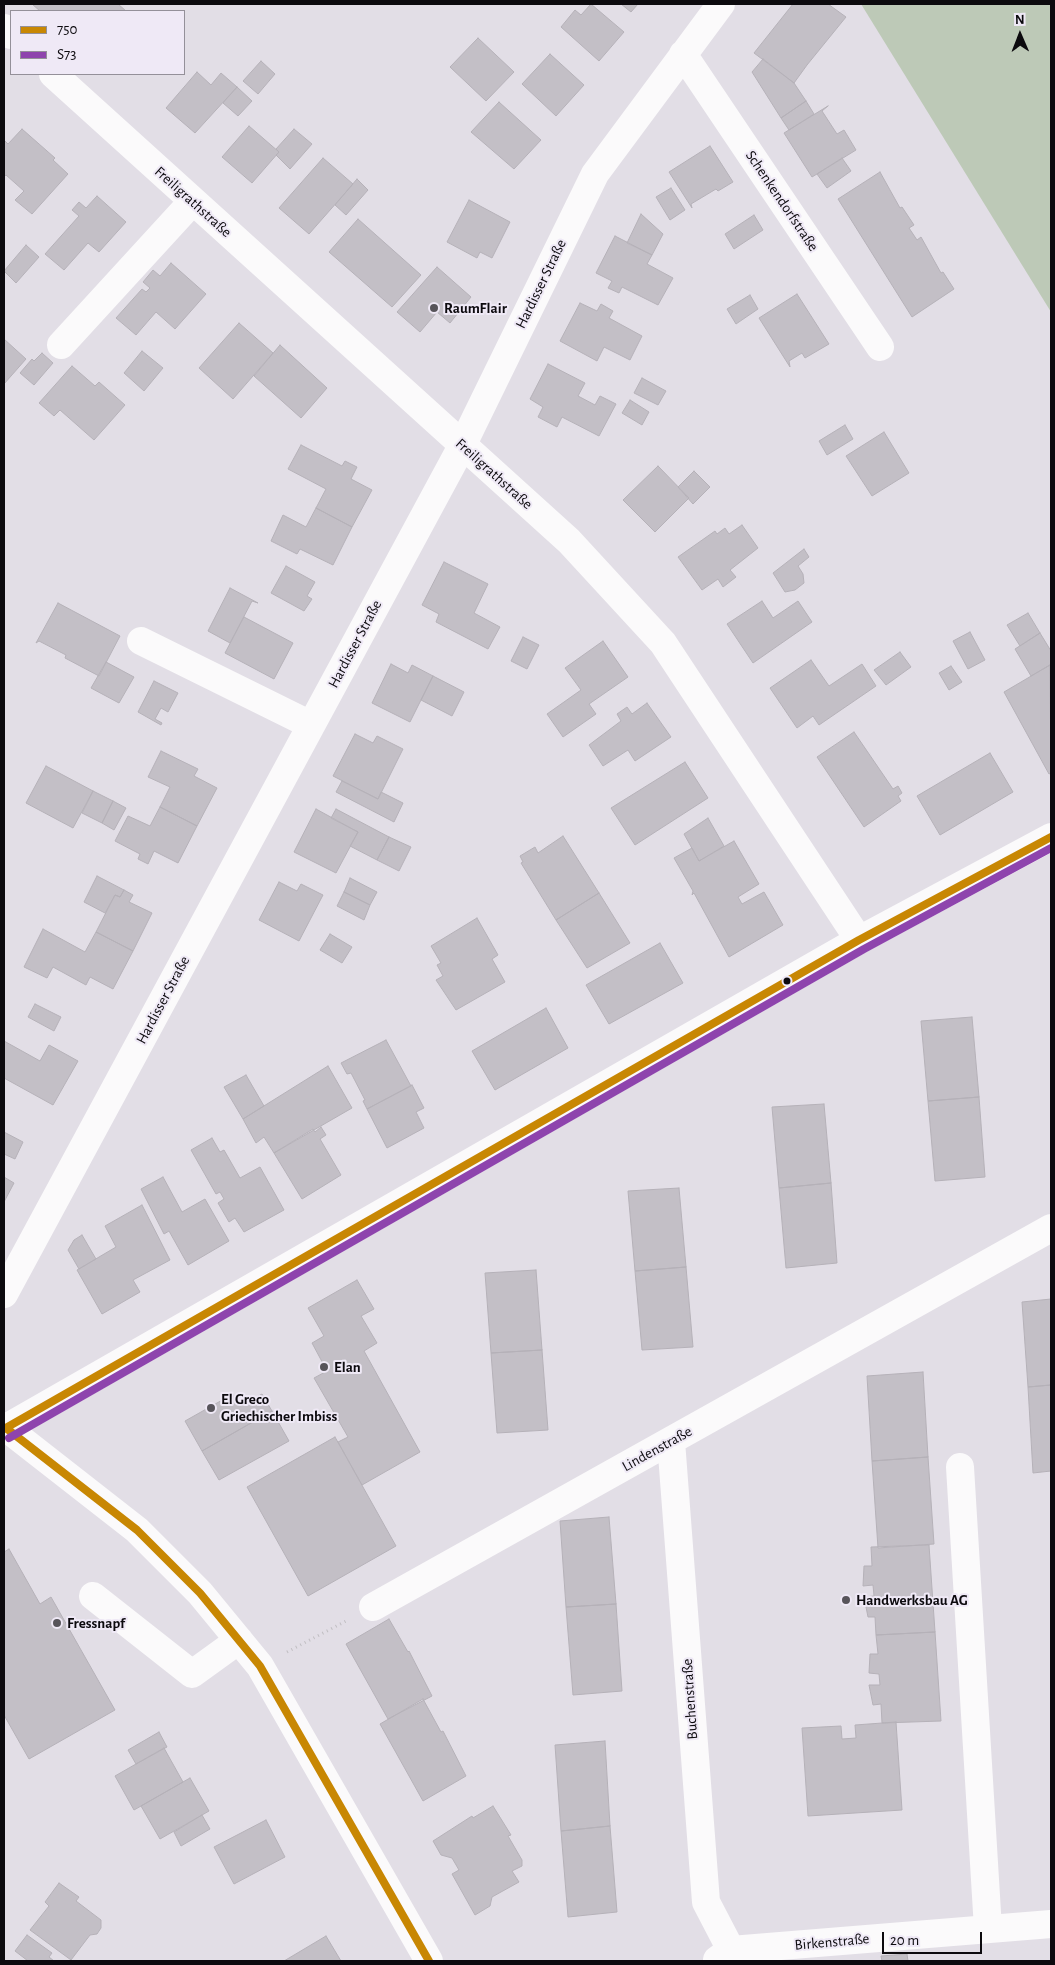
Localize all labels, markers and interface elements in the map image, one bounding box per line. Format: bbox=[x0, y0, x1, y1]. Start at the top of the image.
legend bbox=[10, 10, 185, 75]
north arrow bbox=[995, 10, 1045, 60]
text: N bbox=[1015, 13, 1025, 27]
text: 750 bbox=[57, 22, 77, 37]
text: S73 bbox=[57, 47, 77, 62]
street label: Schenkendorfstraße bbox=[742, 147, 822, 255]
street label: Freiligrathstraße bbox=[151, 163, 235, 241]
street label: Hardisser Straße bbox=[512, 236, 570, 332]
place label: RaumFlair bbox=[444, 299, 507, 317]
marker: RaumFlair bbox=[428, 302, 440, 314]
street label: Freiligrathstraße bbox=[452, 435, 536, 513]
street label: Hardisser Straße bbox=[324, 597, 386, 691]
street label: Hardisser Straße bbox=[132, 953, 194, 1047]
unlabelled marker bbox=[782, 976, 792, 986]
place label: Elan bbox=[334, 1358, 361, 1376]
marker: Elan bbox=[318, 1361, 330, 1373]
place label: El Greco Griechischer Imbiss bbox=[221, 1390, 337, 1425]
marker: El Greco Griechischer Imbiss bbox=[205, 1402, 217, 1414]
street label: Lindenstraße bbox=[619, 1422, 695, 1476]
place label: Handwerksbau AG bbox=[856, 1591, 968, 1609]
marker: Handwerksbau AG bbox=[840, 1594, 852, 1606]
place label: Fressnapf bbox=[67, 1614, 125, 1632]
marker: Fressnapf bbox=[51, 1617, 63, 1629]
street label: Buchenstraße bbox=[678, 1658, 702, 1740]
scale bar bbox=[885, 1922, 985, 1954]
street label: Birkenstraße bbox=[794, 1930, 870, 1954]
text: 20 m bbox=[890, 1933, 919, 1948]

